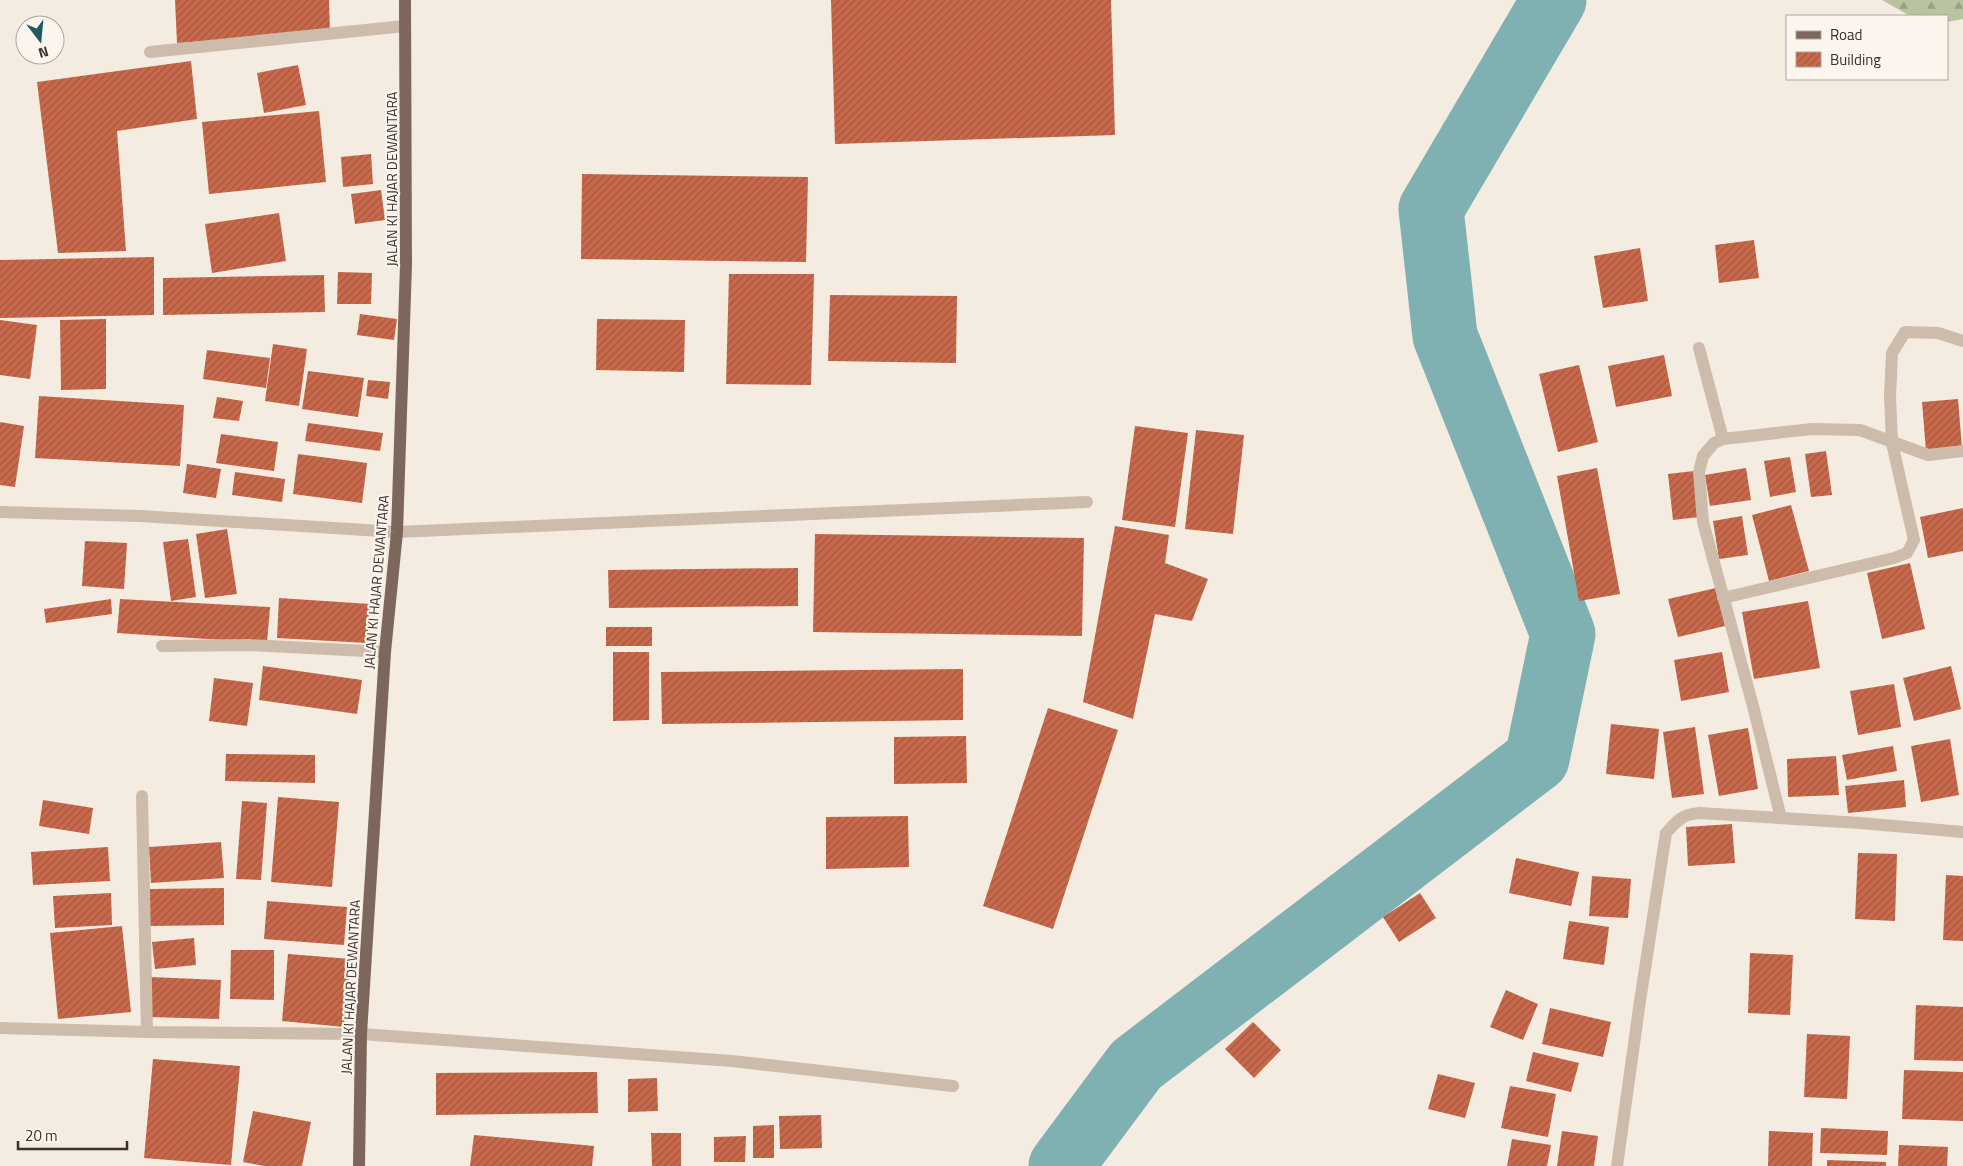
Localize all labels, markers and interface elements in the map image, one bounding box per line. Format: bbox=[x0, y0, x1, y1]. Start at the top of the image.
north arrow bbox=[15, 15, 65, 65]
legend bbox=[1786, 15, 1948, 80]
text: Road bbox=[1830, 23, 1862, 46]
text: N bbox=[36, 42, 51, 64]
text: Building bbox=[1830, 48, 1881, 71]
street label: JALAN KI HAJAR DEWANTARA bbox=[381, 91, 402, 266]
street label: JALAN KI HAJAR DEWANTARA bbox=[358, 493, 394, 670]
street label: JALAN KI HAJAR DEWANTARA bbox=[335, 898, 365, 1075]
scale bar bbox=[18, 1118, 126, 1150]
text: 20 m bbox=[25, 1124, 58, 1147]

